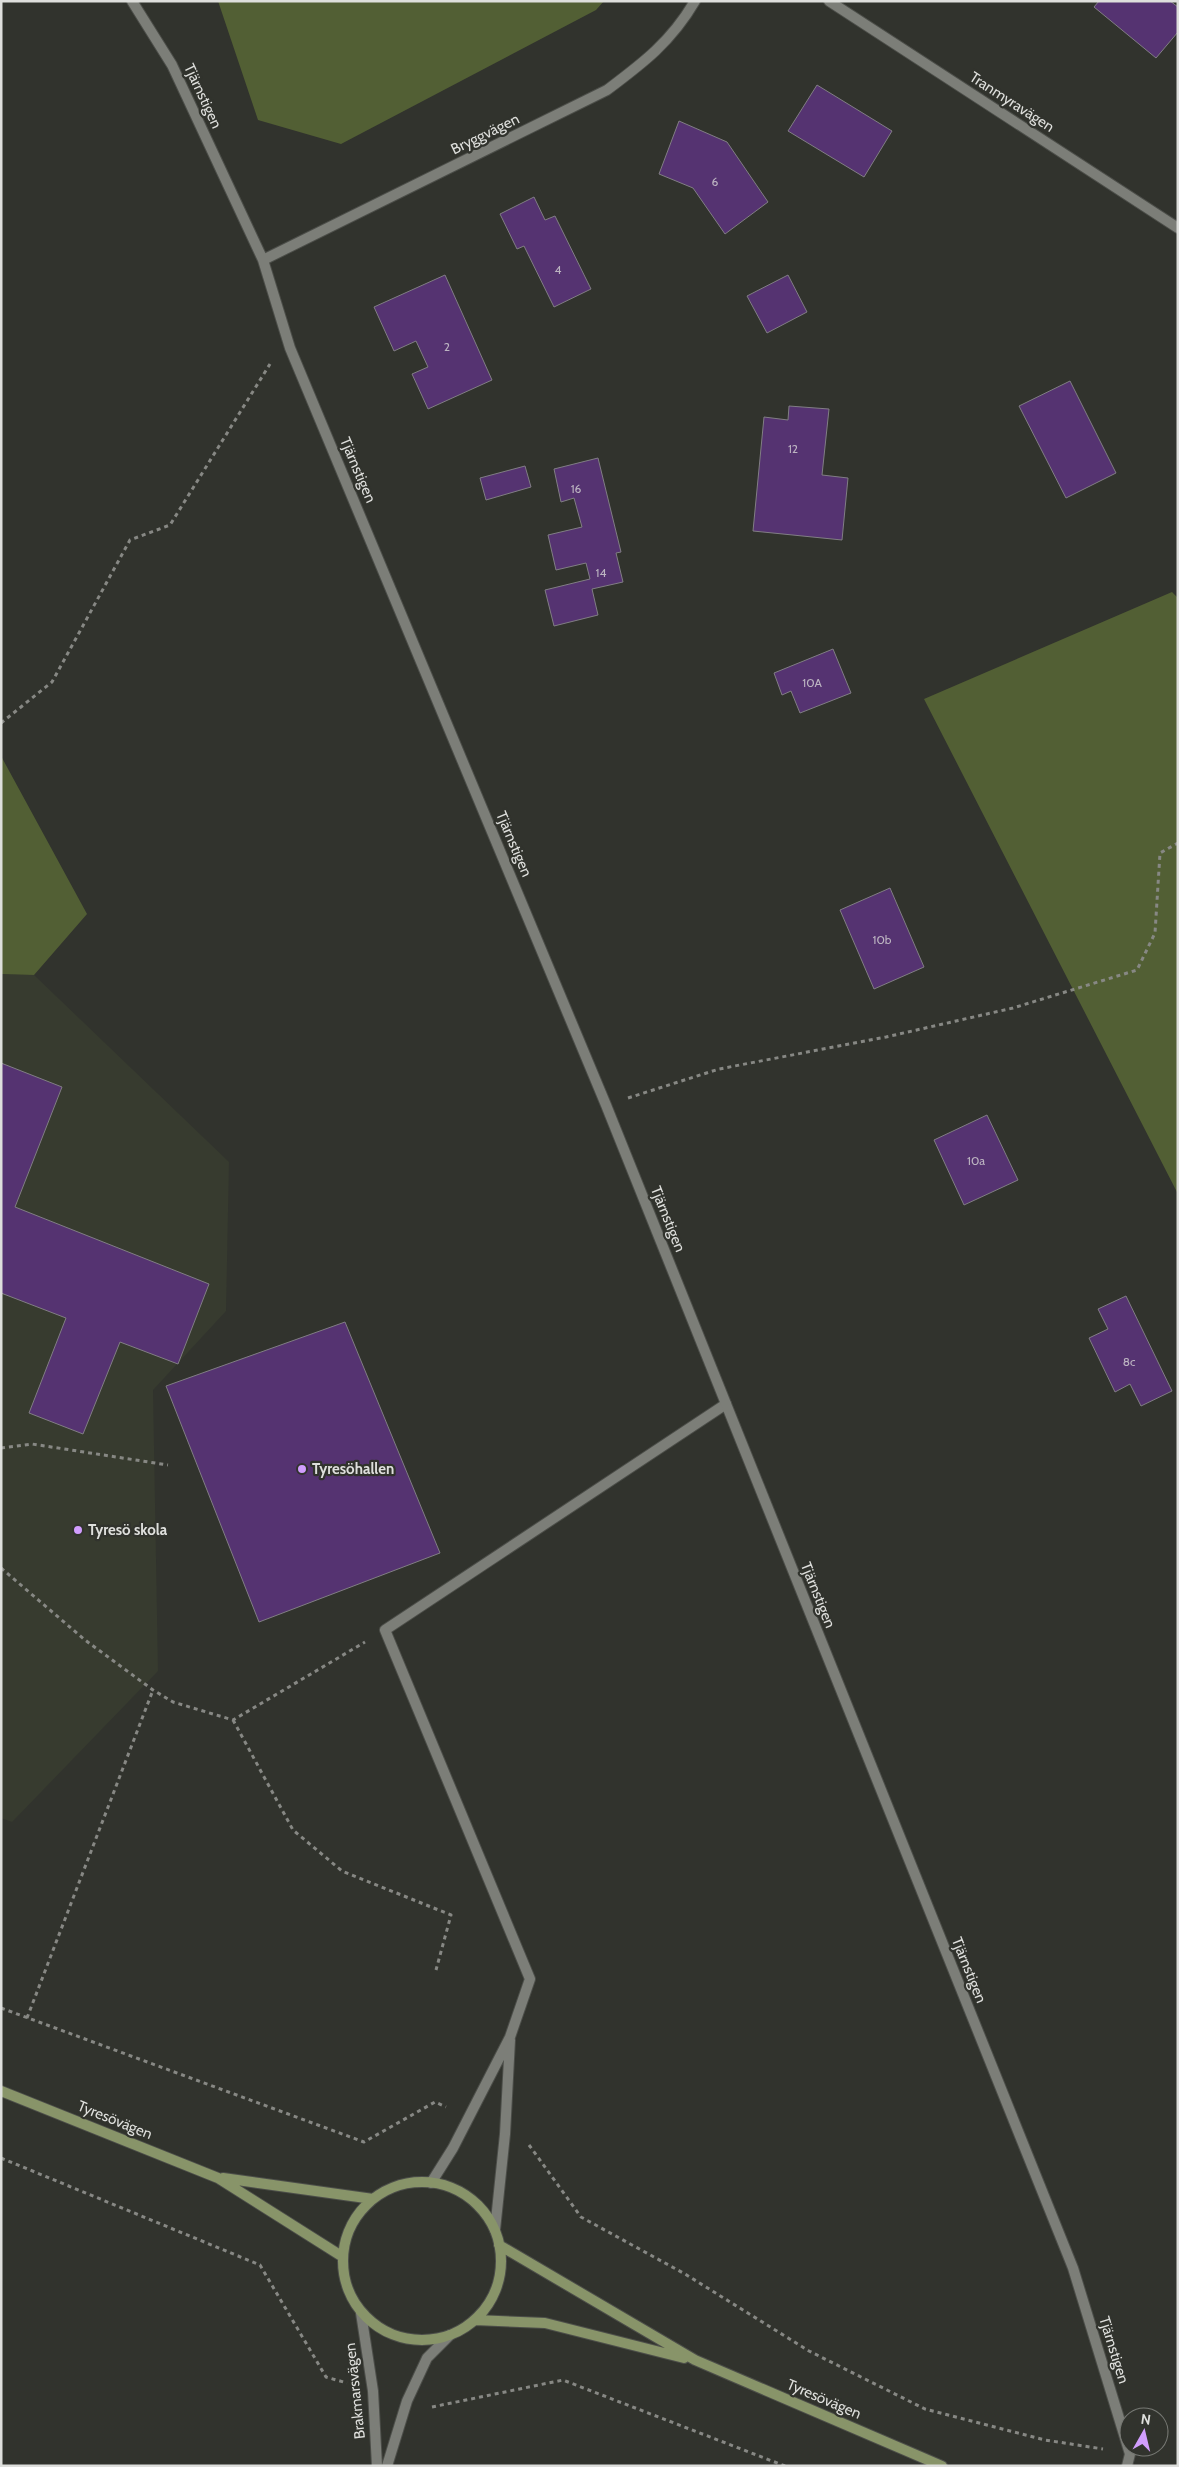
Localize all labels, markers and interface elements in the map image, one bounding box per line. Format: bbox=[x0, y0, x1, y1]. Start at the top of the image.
street label: Tjärnstigen bbox=[180, 61, 226, 131]
street label: Tranmyravägen bbox=[966, 68, 1058, 136]
street label: Bryggvägen bbox=[448, 110, 522, 158]
house number: 6 bbox=[712, 174, 719, 189]
house number: 4 bbox=[555, 262, 562, 277]
house number: 2 bbox=[444, 339, 450, 354]
street label: Tjärnstigen bbox=[336, 435, 380, 505]
house number: 12 bbox=[788, 441, 798, 456]
house number: 16 bbox=[571, 481, 582, 496]
house number: 14 bbox=[596, 565, 606, 580]
house number: 10A bbox=[802, 675, 822, 690]
street label: Tjärnstigen bbox=[492, 809, 536, 879]
house number: 10b bbox=[873, 932, 892, 947]
house number: 10a bbox=[967, 1153, 985, 1168]
street label: Tjärnstigen bbox=[647, 1183, 689, 1255]
house number: 8c bbox=[1123, 1354, 1136, 1369]
place label: Tyresöhallen bbox=[312, 1460, 394, 1478]
marker: Tyresöhallen bbox=[296, 1463, 308, 1475]
place label: Tyresö skola bbox=[88, 1521, 168, 1539]
marker: Tyresö skola bbox=[72, 1524, 84, 1536]
street label: Tjärnstigen bbox=[797, 1559, 839, 1631]
street label: Tjärnstigen bbox=[948, 1934, 990, 2006]
street label: Tyresövägen bbox=[75, 2097, 155, 2143]
street label: Tjärnstigen bbox=[1095, 2314, 1133, 2386]
street label: Brakmarsvägen bbox=[341, 2342, 369, 2440]
street label: Tyresövägen bbox=[784, 2375, 864, 2423]
north arrow bbox=[1119, 2407, 1169, 2457]
text: N bbox=[1140, 2410, 1152, 2429]

